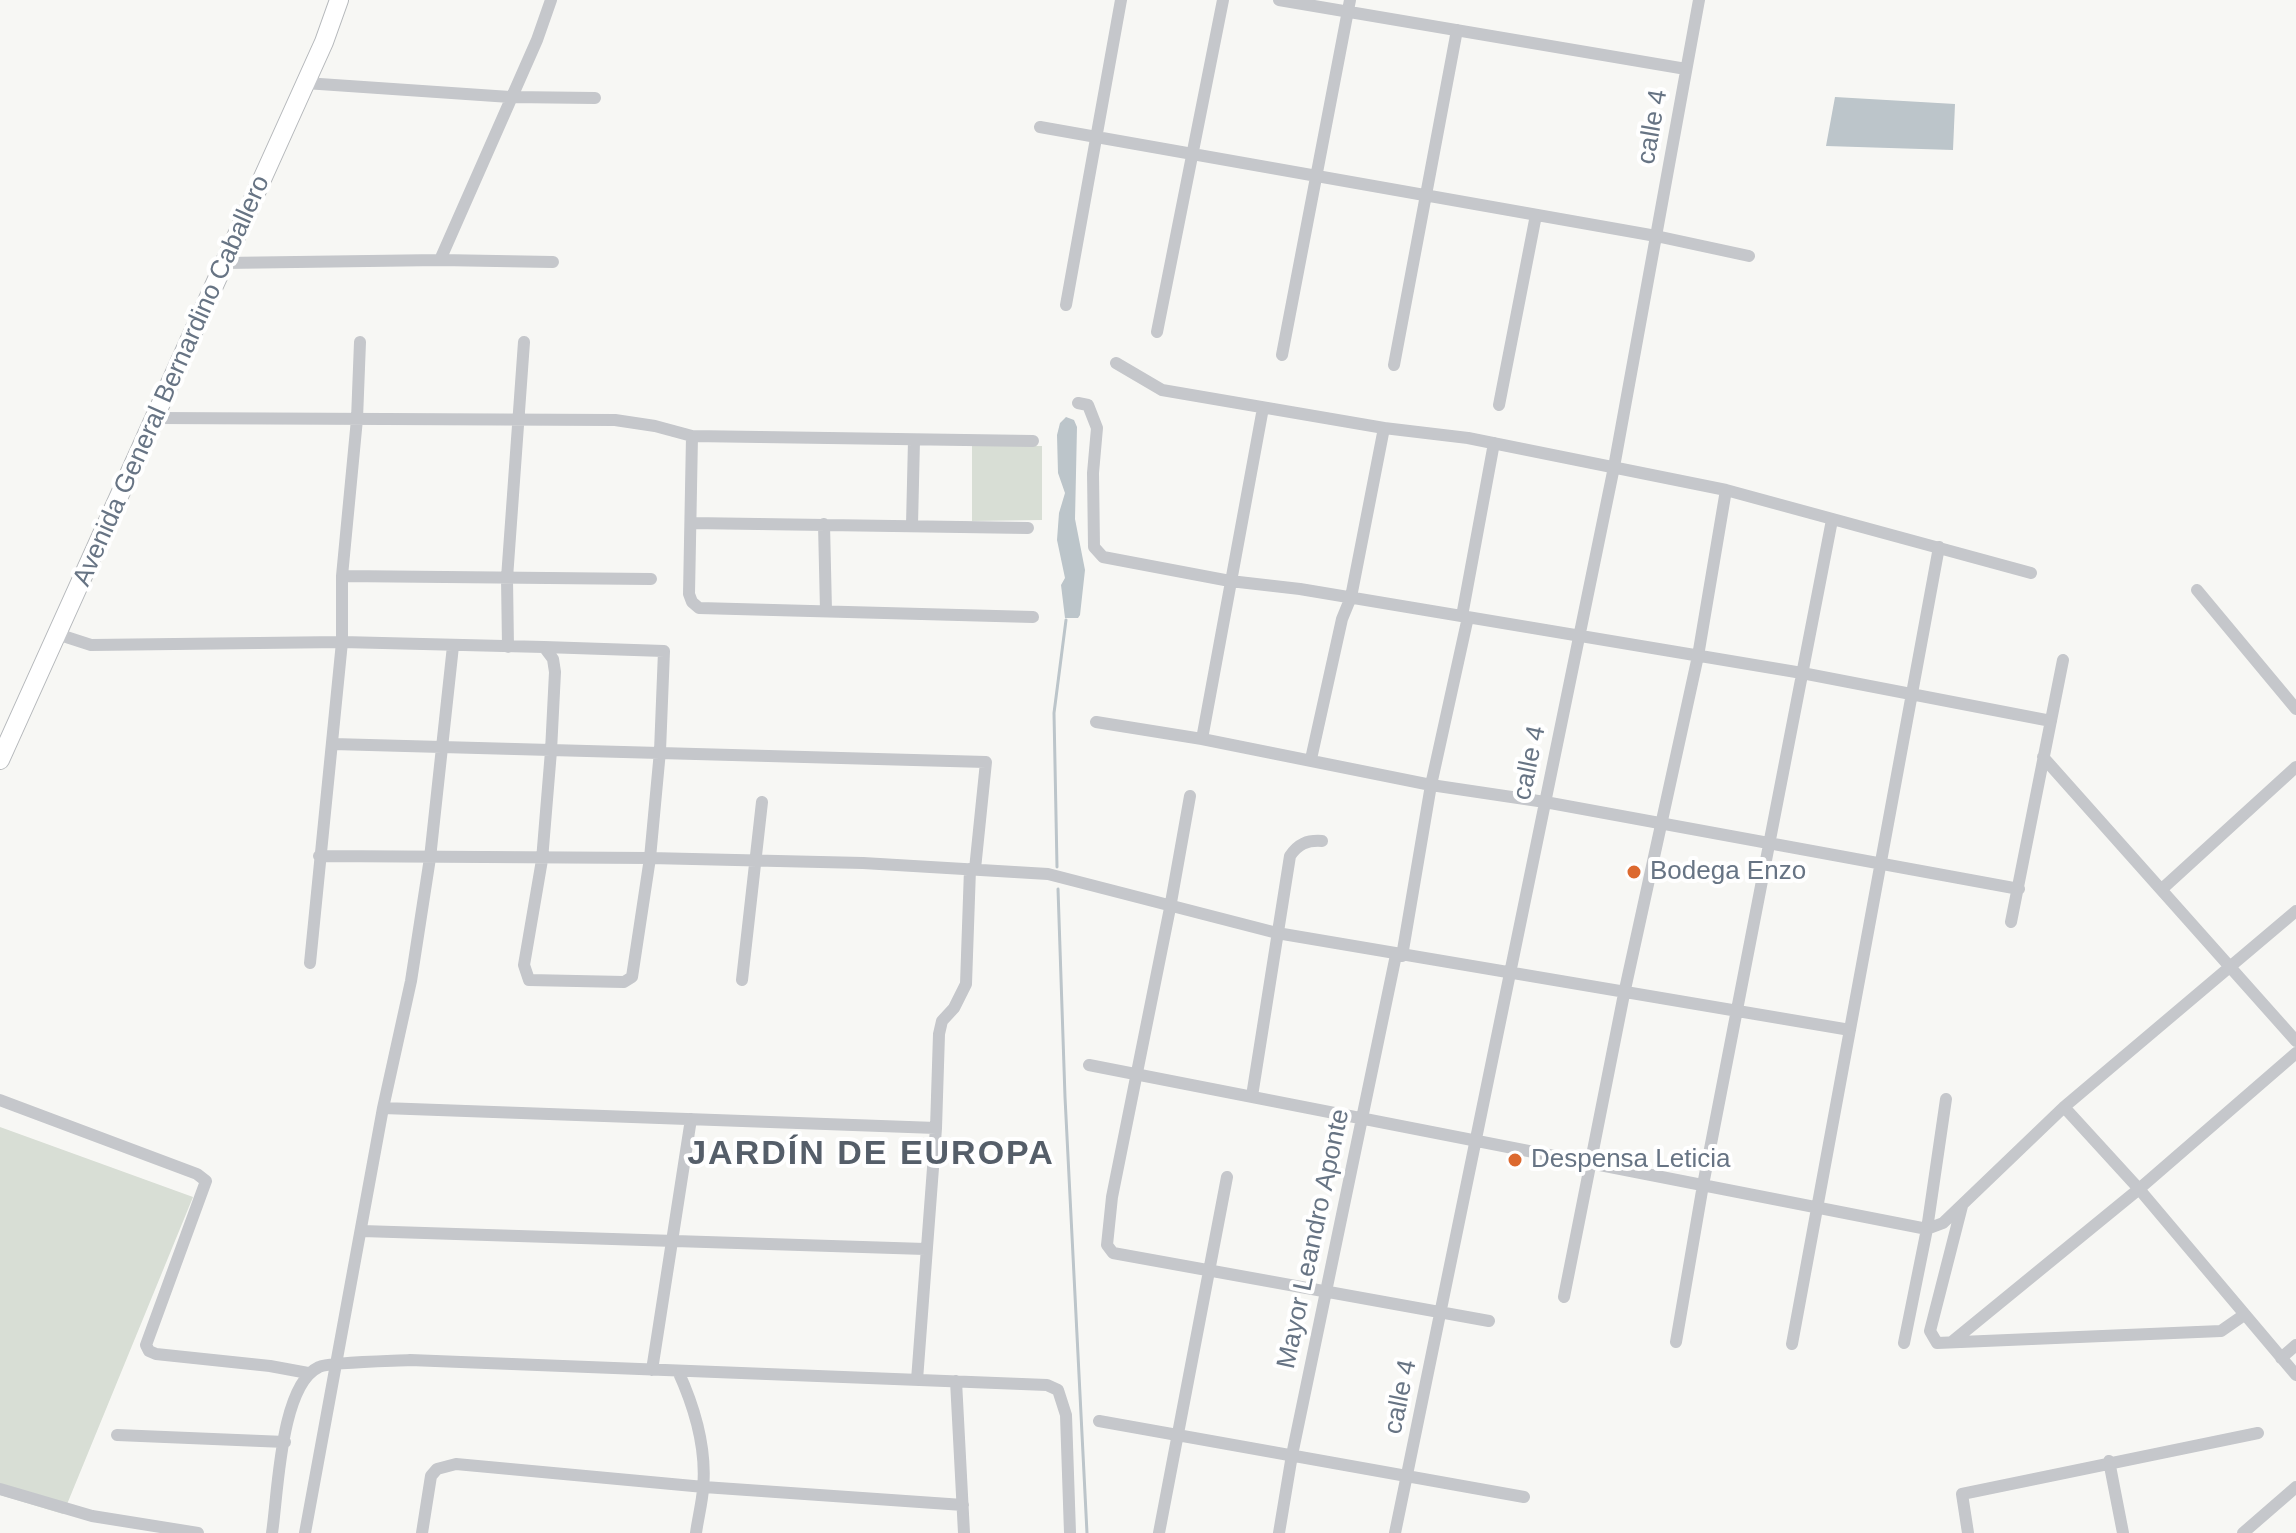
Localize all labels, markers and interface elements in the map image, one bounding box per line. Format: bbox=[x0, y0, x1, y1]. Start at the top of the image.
street label: calle 4 bbox=[1631, 87, 1675, 167]
street label: Avenida General Bernardino Caballero bbox=[67, 171, 277, 591]
street label: calle 4 bbox=[1507, 723, 1553, 803]
place label: Bodega Enzo bbox=[1650, 856, 1806, 888]
marker: Bodega Enzo bbox=[1625, 863, 1643, 881]
street label: Mayor Leandro Aponte bbox=[1271, 1106, 1357, 1372]
district label: JARDÍN DE EUROPA bbox=[687, 1135, 1055, 1175]
place label: Despensa Leticia bbox=[1531, 1144, 1730, 1176]
marker: Despensa Leticia bbox=[1506, 1151, 1524, 1169]
street label: calle 4 bbox=[1378, 1357, 1424, 1437]

